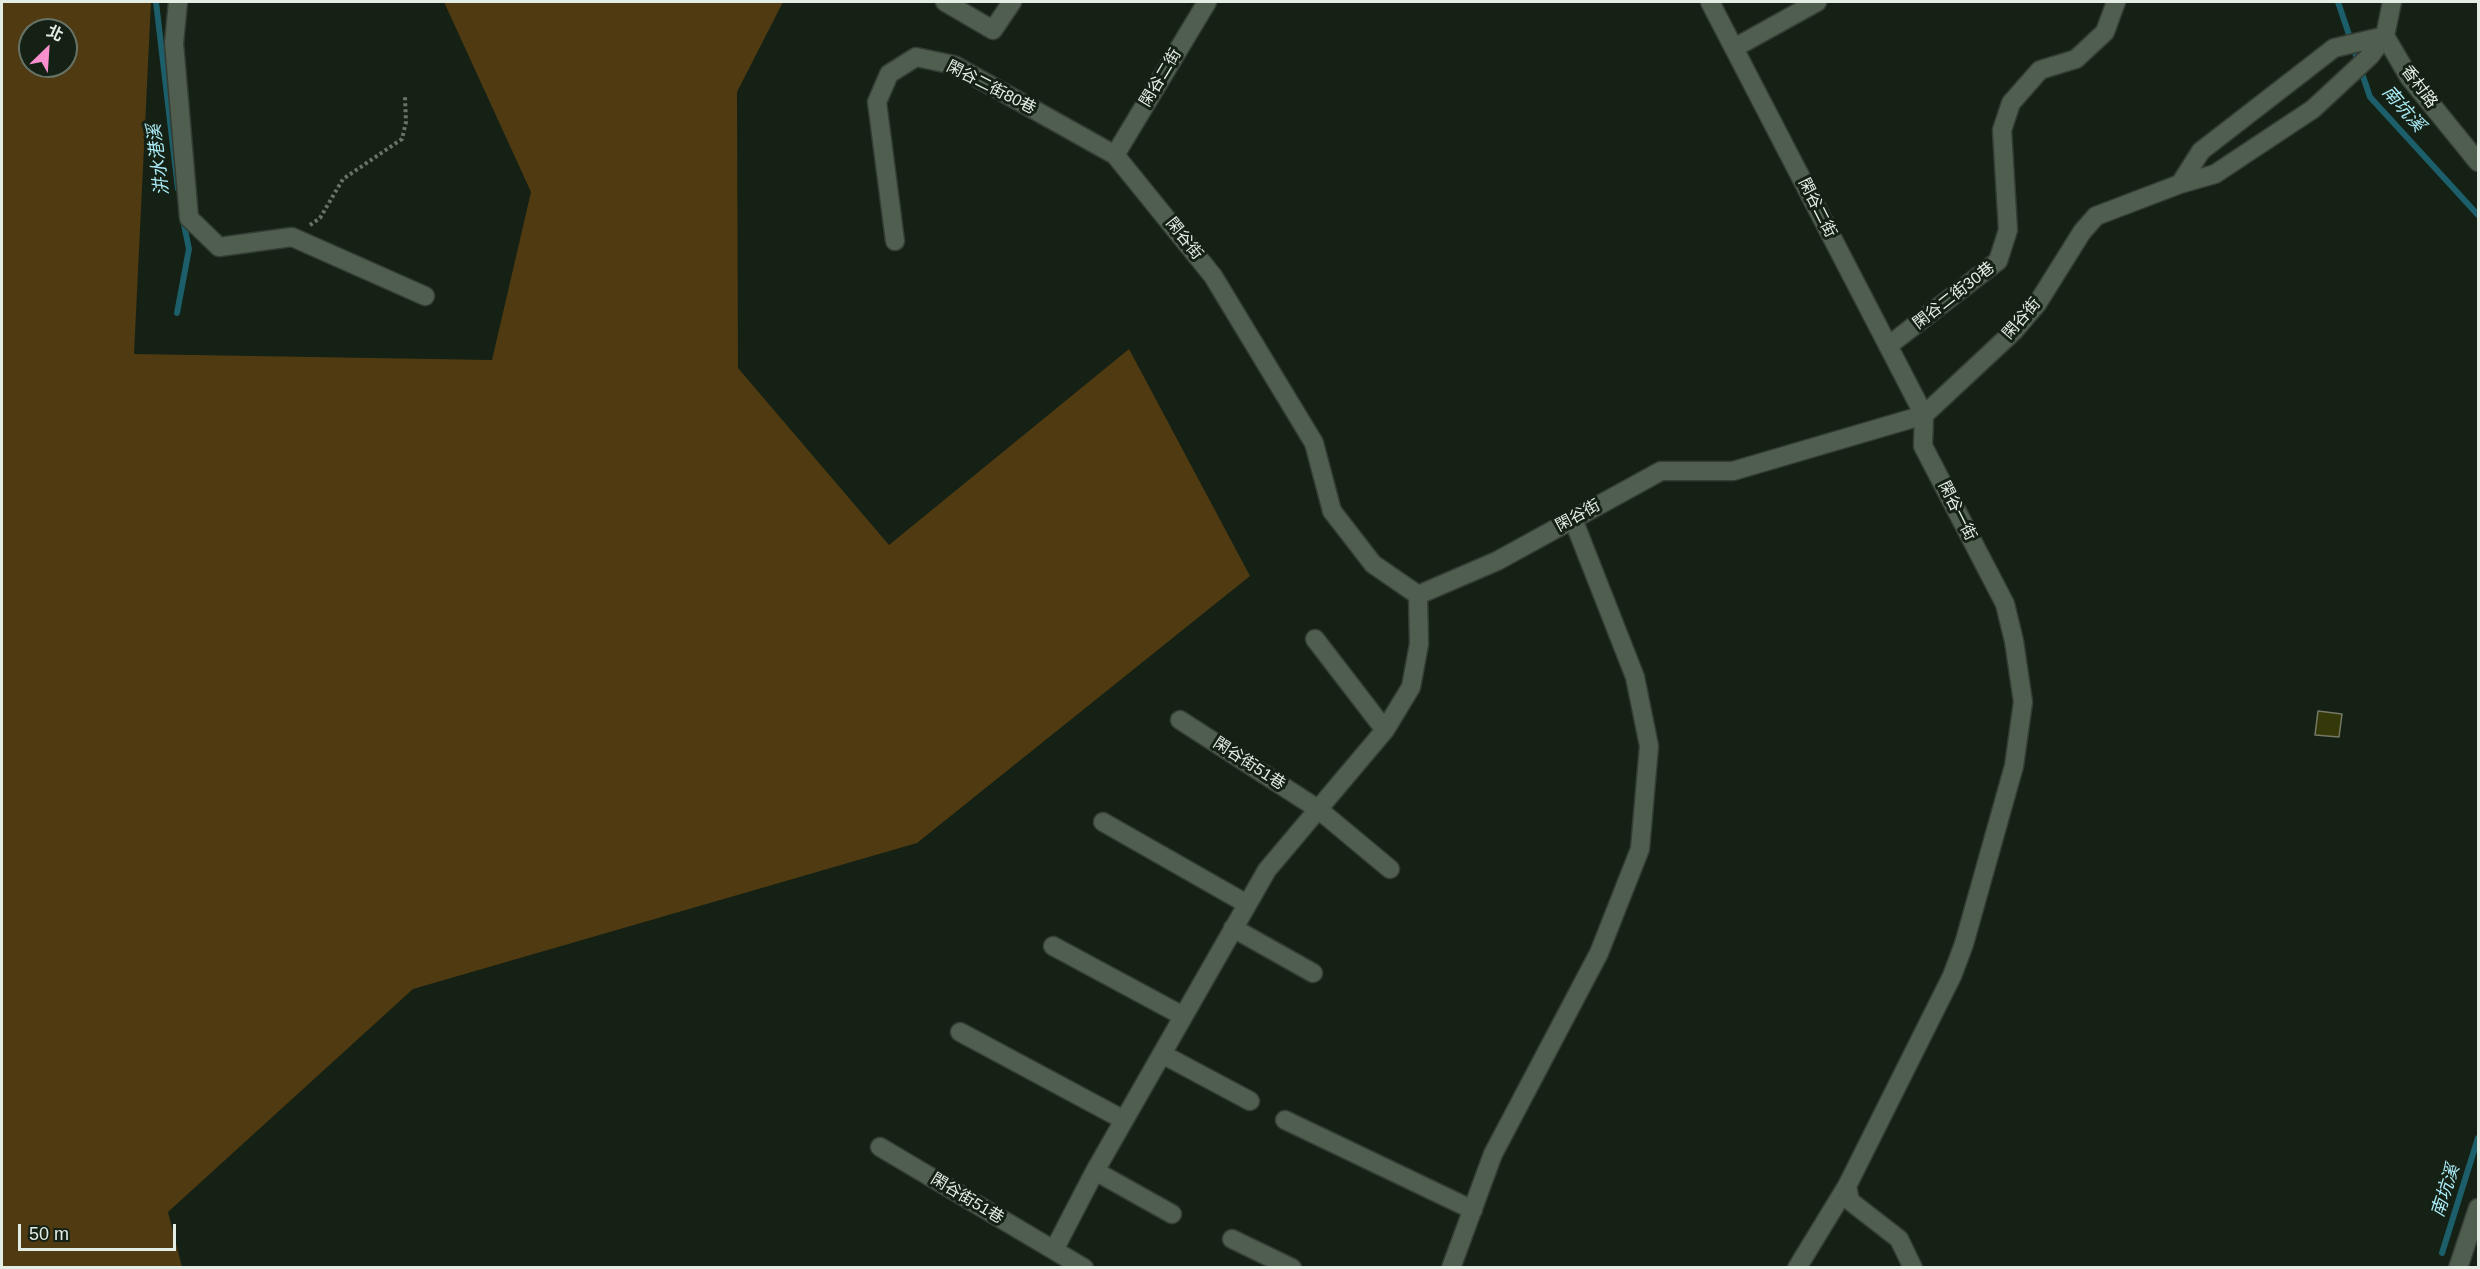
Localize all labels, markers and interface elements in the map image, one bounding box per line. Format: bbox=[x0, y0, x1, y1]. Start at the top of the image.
north arrow bbox=[18, 18, 78, 78]
text: 北 bbox=[44, 22, 66, 44]
street label: 閑谷二街 bbox=[1136, 46, 1186, 110]
street label: 閑谷二街80巷 bbox=[943, 57, 1039, 119]
street label: 香村路 bbox=[2397, 62, 2441, 112]
water label: 南坑溪 bbox=[2377, 82, 2429, 136]
water label: 汫水港溪 bbox=[144, 123, 174, 197]
street label: 閑谷二街 bbox=[1794, 175, 1840, 241]
street label: 閑谷街 bbox=[1161, 214, 1207, 264]
street label: 閑谷二街30巷 bbox=[1910, 258, 1998, 334]
street label: 閑谷街 bbox=[1999, 295, 2045, 343]
street label: 閑谷一街 bbox=[1934, 478, 1980, 544]
street label: 閑谷街 bbox=[1552, 496, 1604, 536]
street label: 閑谷街51巷 bbox=[1209, 734, 1289, 794]
water label: 南坑溪 bbox=[2427, 1162, 2465, 1220]
street label: 閑谷街51巷 bbox=[927, 1170, 1007, 1228]
scale bar bbox=[21, 1212, 178, 1250]
text: 50 m bbox=[29, 1224, 69, 1244]

